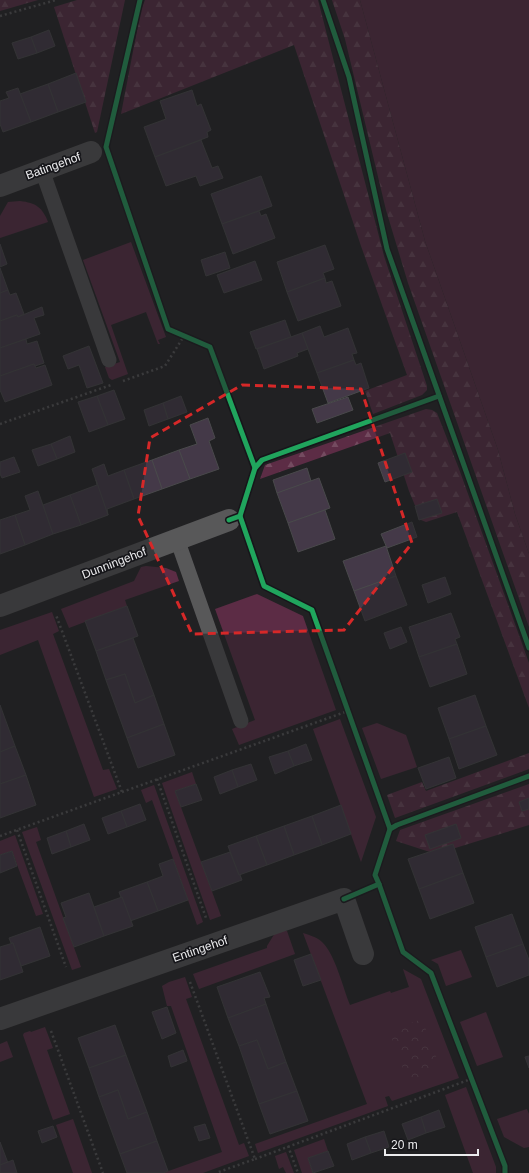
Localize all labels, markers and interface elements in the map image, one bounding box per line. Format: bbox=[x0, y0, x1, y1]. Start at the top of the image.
street label: Batingehof bbox=[24, 149, 83, 182]
street label: Dunningehof bbox=[80, 544, 149, 582]
street label: Entingehof bbox=[171, 933, 230, 965]
scale bar bbox=[385, 1131, 478, 1157]
text: 20 m bbox=[391, 1138, 418, 1152]

